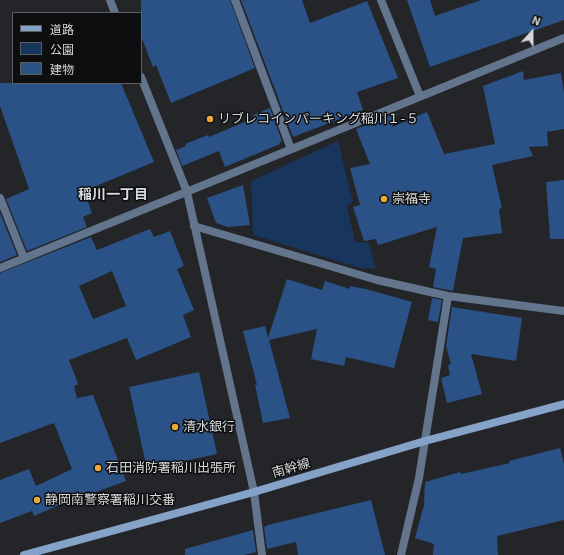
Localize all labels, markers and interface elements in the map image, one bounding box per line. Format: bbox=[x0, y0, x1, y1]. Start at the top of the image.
legend bbox=[12, 12, 142, 84]
north arrow bbox=[512, 12, 552, 52]
text: N bbox=[530, 13, 543, 28]
text: 道路 bbox=[50, 22, 74, 36]
text: 公園 bbox=[50, 42, 74, 56]
text: 建物 bbox=[50, 62, 74, 76]
place label: リブレコインパーキング稲川１-５ bbox=[218, 111, 419, 127]
marker: リブレコインパーキング稲川１-５ bbox=[205, 114, 215, 124]
district label: 稲川一丁目 bbox=[78, 186, 148, 202]
place label: 崇福寺 bbox=[392, 191, 431, 207]
marker: 崇福寺 bbox=[379, 194, 389, 204]
place label: 清水銀行 bbox=[183, 419, 235, 435]
marker: 清水銀行 bbox=[170, 422, 180, 432]
street label: 南幹線 bbox=[270, 455, 312, 481]
place label: 石田消防署稲川出張所 bbox=[106, 460, 236, 476]
marker: 石田消防署稲川出張所 bbox=[93, 463, 103, 473]
place label: 静岡南警察署稲川交番 bbox=[45, 492, 175, 508]
marker: 静岡南警察署稲川交番 bbox=[32, 495, 42, 505]

